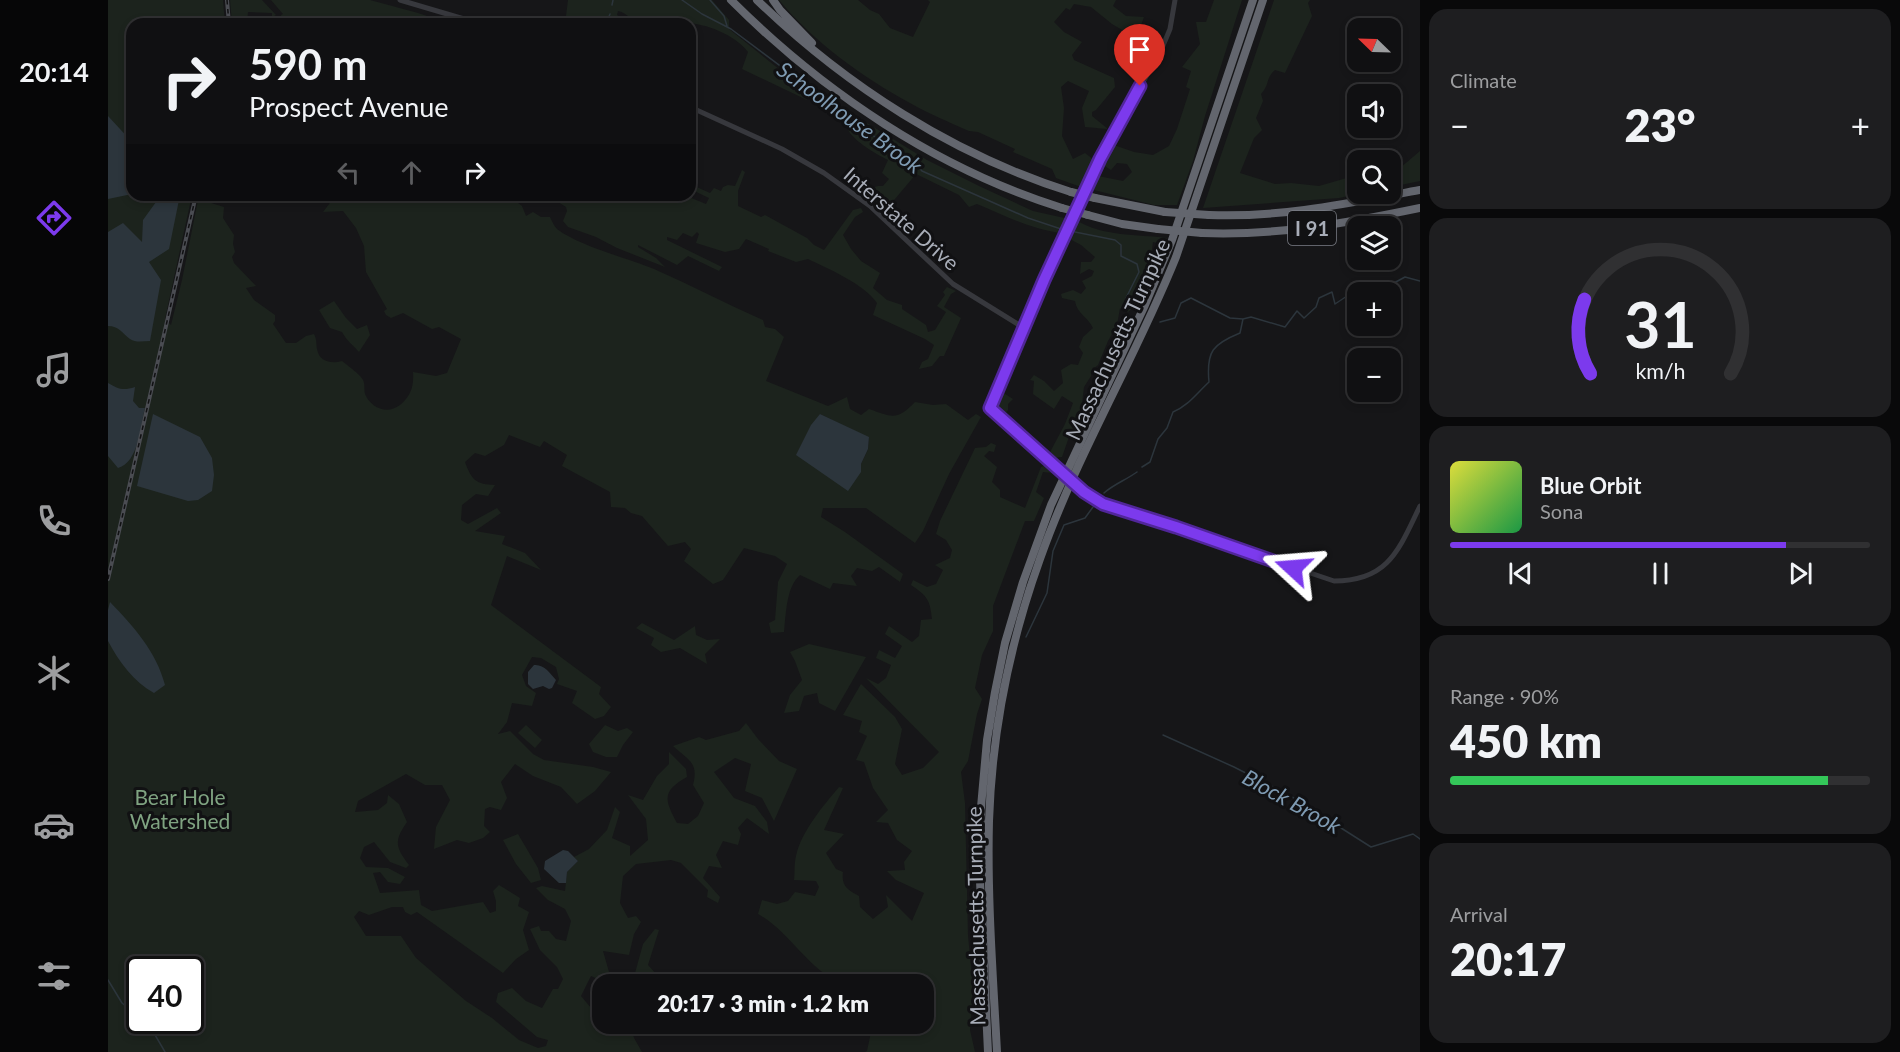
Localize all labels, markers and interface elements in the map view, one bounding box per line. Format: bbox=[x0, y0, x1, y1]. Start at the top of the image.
north arrow bbox=[1347, 18, 1401, 72]
map controls bbox=[1347, 18, 1401, 402]
pin bbox=[1114, 24, 1165, 86]
icon: arrive bbox=[1123, 33, 1156, 66]
text: 590 m bbox=[249, 39, 367, 89]
icon: right bbox=[150, 42, 228, 120]
text: 20:14 bbox=[19, 55, 89, 88]
water label: Schoolhouse Brook bbox=[772, 55, 928, 179]
text: Climate bbox=[1450, 68, 1517, 92]
button: sound bbox=[1347, 84, 1401, 138]
text: Prospect Avenue bbox=[249, 90, 449, 123]
text: 23° bbox=[1625, 98, 1695, 152]
text: − bbox=[1450, 105, 1469, 145]
text: + bbox=[1851, 105, 1870, 145]
button: search bbox=[1347, 150, 1401, 204]
icon: left bbox=[332, 156, 365, 189]
icon: ahead bbox=[395, 156, 428, 189]
icon: right bbox=[458, 156, 491, 189]
street label: Interstate Drive bbox=[839, 161, 965, 275]
icon: directions bbox=[33, 197, 75, 239]
road number: I 91 bbox=[1288, 211, 1336, 245]
button: layers bbox=[1347, 216, 1401, 270]
street label: Massachusetts Turnpike bbox=[1059, 234, 1175, 444]
button: + bbox=[1347, 282, 1401, 336]
text: 31 bbox=[1624, 287, 1696, 362]
button: − bbox=[1347, 348, 1401, 402]
icon: music bbox=[33, 349, 75, 391]
text: km/h bbox=[1635, 359, 1685, 385]
text: Blue Orbit bbox=[1540, 472, 1641, 499]
text: Sona bbox=[1540, 499, 1583, 523]
icon: phone bbox=[33, 500, 75, 542]
position arrow bbox=[1261, 536, 1325, 600]
icon: previous bbox=[1504, 557, 1537, 590]
icon: pause bbox=[1644, 557, 1677, 590]
icon: next bbox=[1784, 557, 1817, 590]
icon: climate bbox=[33, 652, 75, 694]
text: Range · 90% bbox=[1450, 684, 1559, 708]
text: 450 km bbox=[1450, 714, 1602, 768]
water label: Block Brook bbox=[1238, 763, 1346, 839]
park label: Bear Hole Watershed bbox=[130, 784, 230, 833]
icon: car bbox=[33, 804, 75, 846]
street label: Massachusetts Turnpike bbox=[961, 806, 989, 1026]
text: Arrival bbox=[1450, 902, 1508, 926]
text: 20:17 bbox=[1450, 932, 1566, 986]
icon: filters bbox=[33, 955, 75, 997]
speed limit sign: 40 bbox=[126, 956, 204, 1034]
text: 20:17 · 3 min · 1.2 km bbox=[657, 990, 869, 1017]

